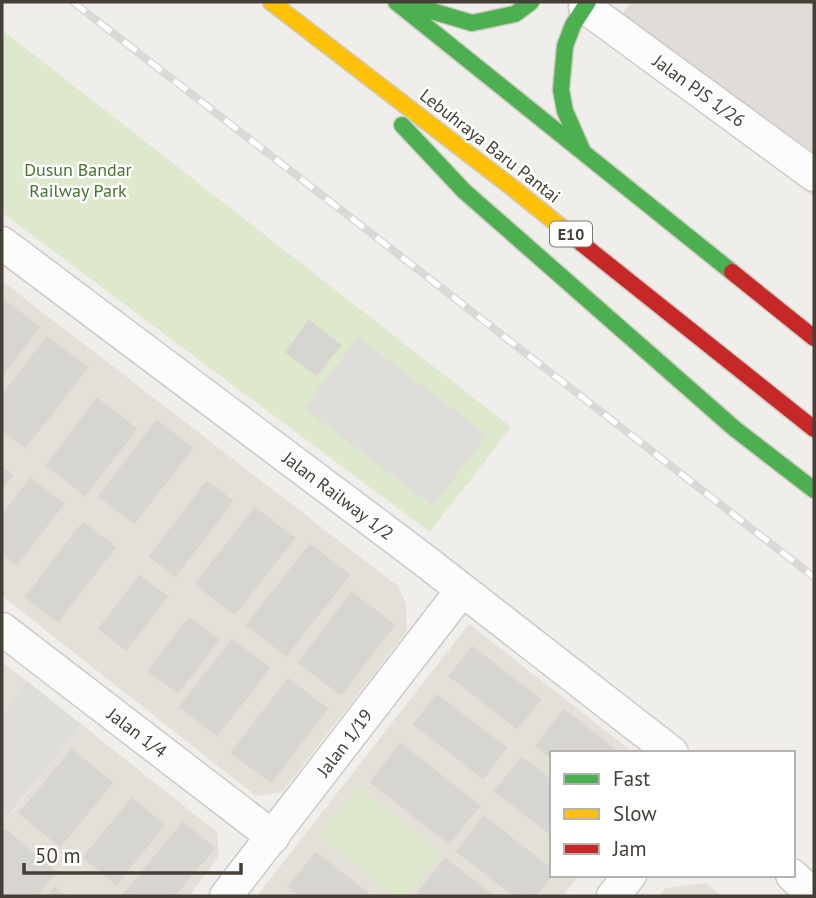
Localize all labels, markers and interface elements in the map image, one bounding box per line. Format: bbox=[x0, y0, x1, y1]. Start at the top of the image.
street label: Jalan PJS 1/26 bbox=[648, 49, 750, 132]
street label: Lebuhraya Baru Pantai bbox=[415, 84, 565, 208]
park label: Dusun Bandar Railway Park bbox=[24, 158, 132, 202]
road number: E10 bbox=[550, 222, 592, 246]
street label: Jalan Railway 1/2 bbox=[277, 446, 398, 545]
street label: Jalan 1/4 bbox=[102, 702, 172, 763]
street label: Jalan 1/19 bbox=[311, 704, 378, 782]
legend bbox=[550, 751, 795, 877]
text: Fast bbox=[613, 765, 650, 792]
text: Slow bbox=[613, 800, 657, 827]
scale bar bbox=[24, 832, 242, 876]
text: Jam bbox=[612, 835, 647, 862]
text: 50 m bbox=[35, 842, 81, 869]

